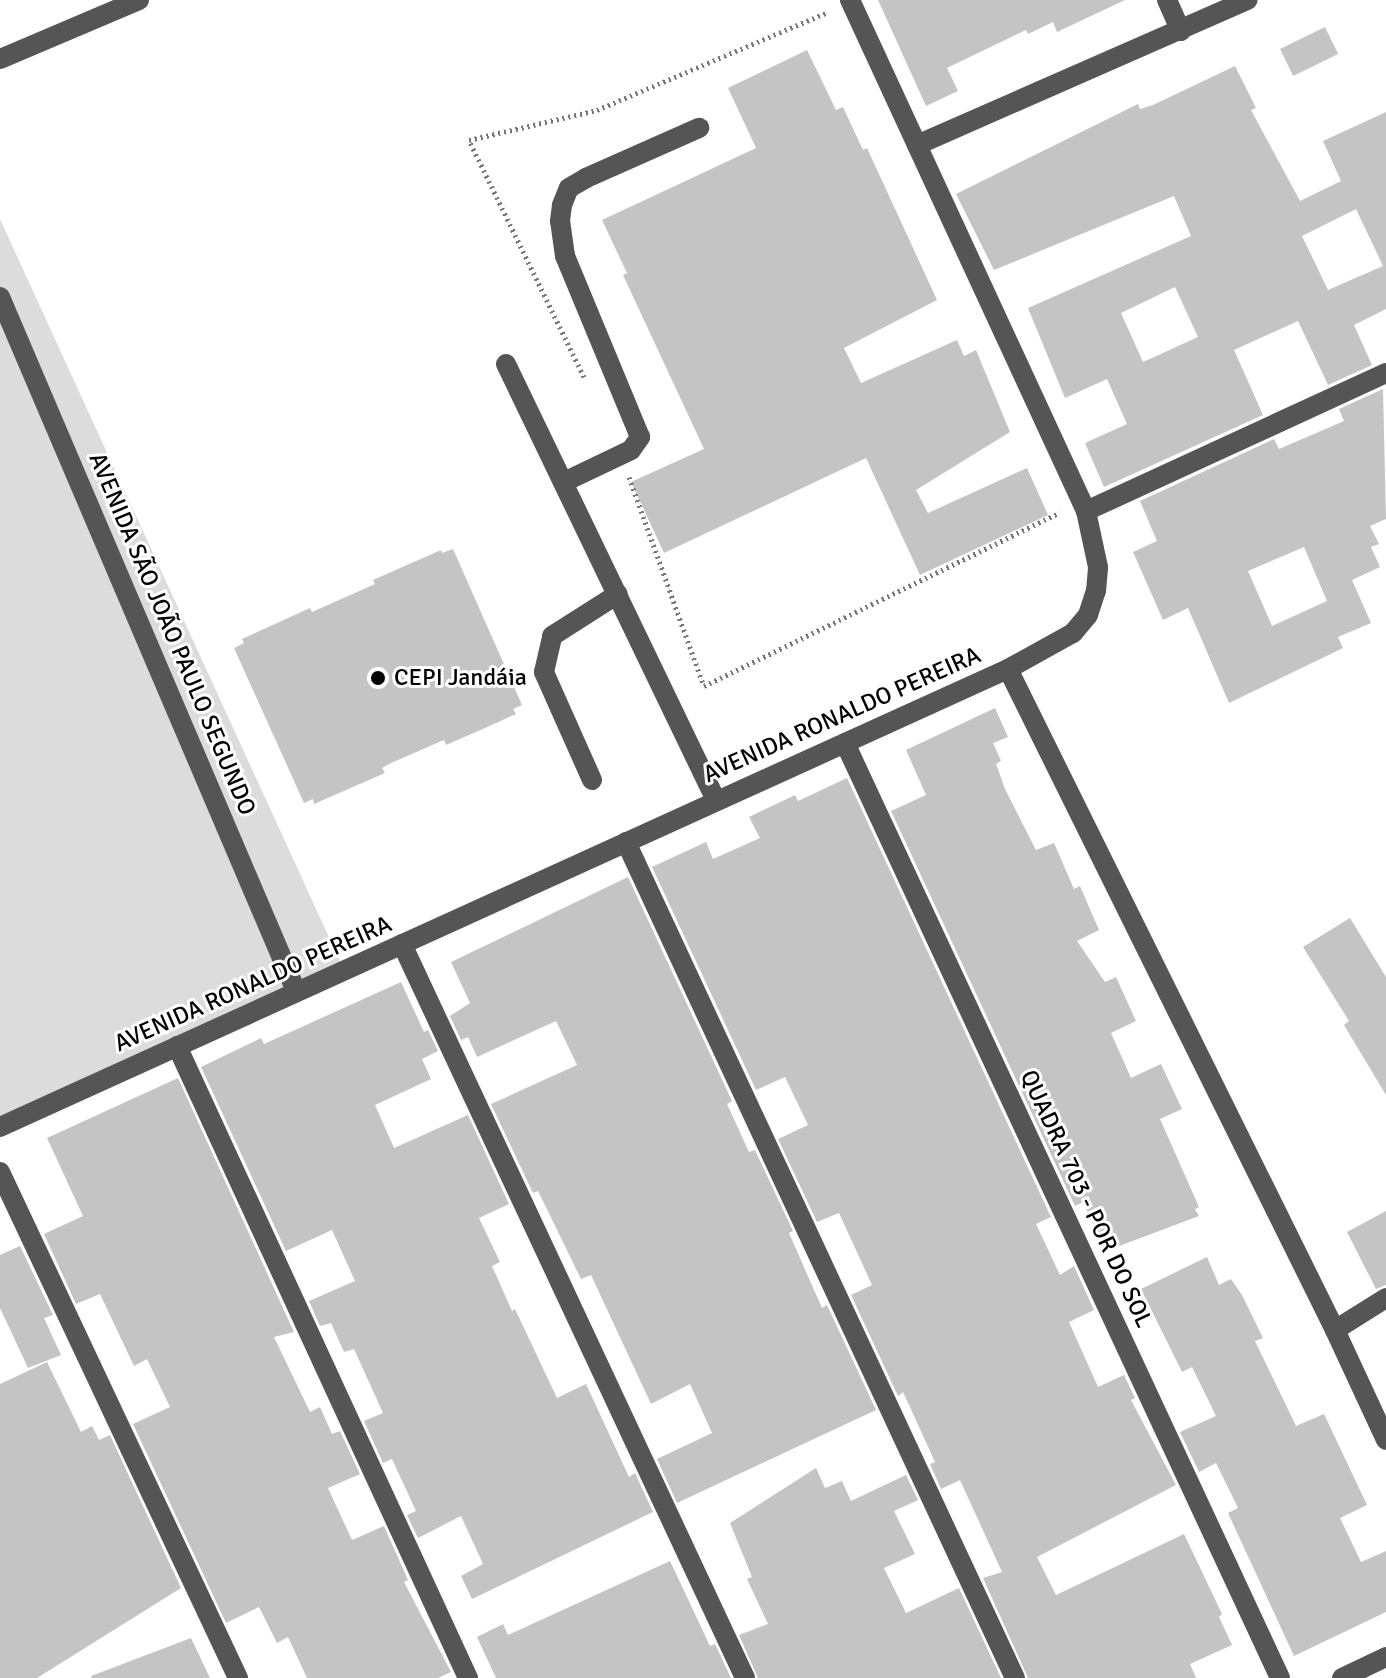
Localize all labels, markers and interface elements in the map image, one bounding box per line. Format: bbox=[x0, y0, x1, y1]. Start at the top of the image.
street label: AVENIDA SÃO JOÃO PAULO SEGUNDO bbox=[82, 448, 262, 820]
street label: AVENIDA RONALDO PEREIRA bbox=[699, 641, 985, 789]
place label: CEPI Jandáia bbox=[394, 664, 527, 692]
marker: CEPI Jandáia bbox=[369, 669, 387, 687]
street label: AVENIDA RONALDO PEREIRA bbox=[110, 910, 396, 1058]
street label: QUADRA 703 - POR DO SOL bbox=[1014, 1066, 1158, 1332]

